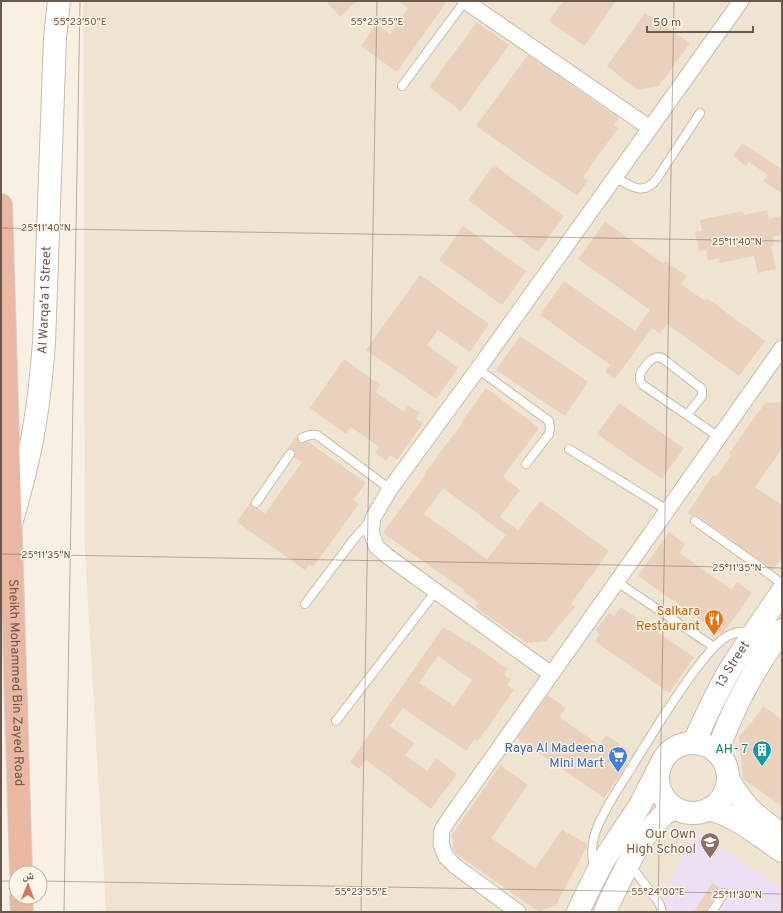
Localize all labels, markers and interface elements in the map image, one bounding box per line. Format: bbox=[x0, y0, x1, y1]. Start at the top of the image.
scale bar bbox=[647, 8, 753, 34]
text: 50 m bbox=[653, 15, 681, 31]
text: 55°23'50"E bbox=[53, 16, 107, 29]
text: 55°23'55"E bbox=[350, 16, 404, 29]
text: 25°11'40"N bbox=[21, 222, 71, 235]
text: 25°11'40"N bbox=[712, 236, 762, 249]
street label: Al Warqa'a 1 Street bbox=[35, 246, 55, 355]
text: 25°11'35"N bbox=[21, 549, 71, 562]
text: 25°11'35"N bbox=[712, 562, 762, 575]
street label: Sheikh Mohammed Bin Zayed Road bbox=[4, 579, 26, 787]
place label: Salkara Restaurant bbox=[636, 604, 700, 635]
restaurant icon: Salkara Restaurant bbox=[703, 608, 725, 636]
street label: 13 Street bbox=[713, 638, 754, 691]
building icon: AH- 7 bbox=[751, 739, 773, 767]
place label: Raya Al Madeena Mini Mart bbox=[504, 741, 604, 772]
place label: AH- 7 bbox=[715, 742, 748, 758]
supermarket icon: Raya Al Madeena Mini Mart bbox=[607, 745, 629, 773]
place label: Our Own High School bbox=[626, 827, 696, 858]
school or university icon: Our Own High School bbox=[699, 831, 721, 859]
north arrow bbox=[8, 865, 48, 905]
text: ش bbox=[22, 869, 34, 883]
text: 55°23'55"E bbox=[334, 886, 388, 899]
text: 55°24'00"E bbox=[631, 886, 685, 899]
text: 25°11'30"N bbox=[712, 889, 762, 902]

